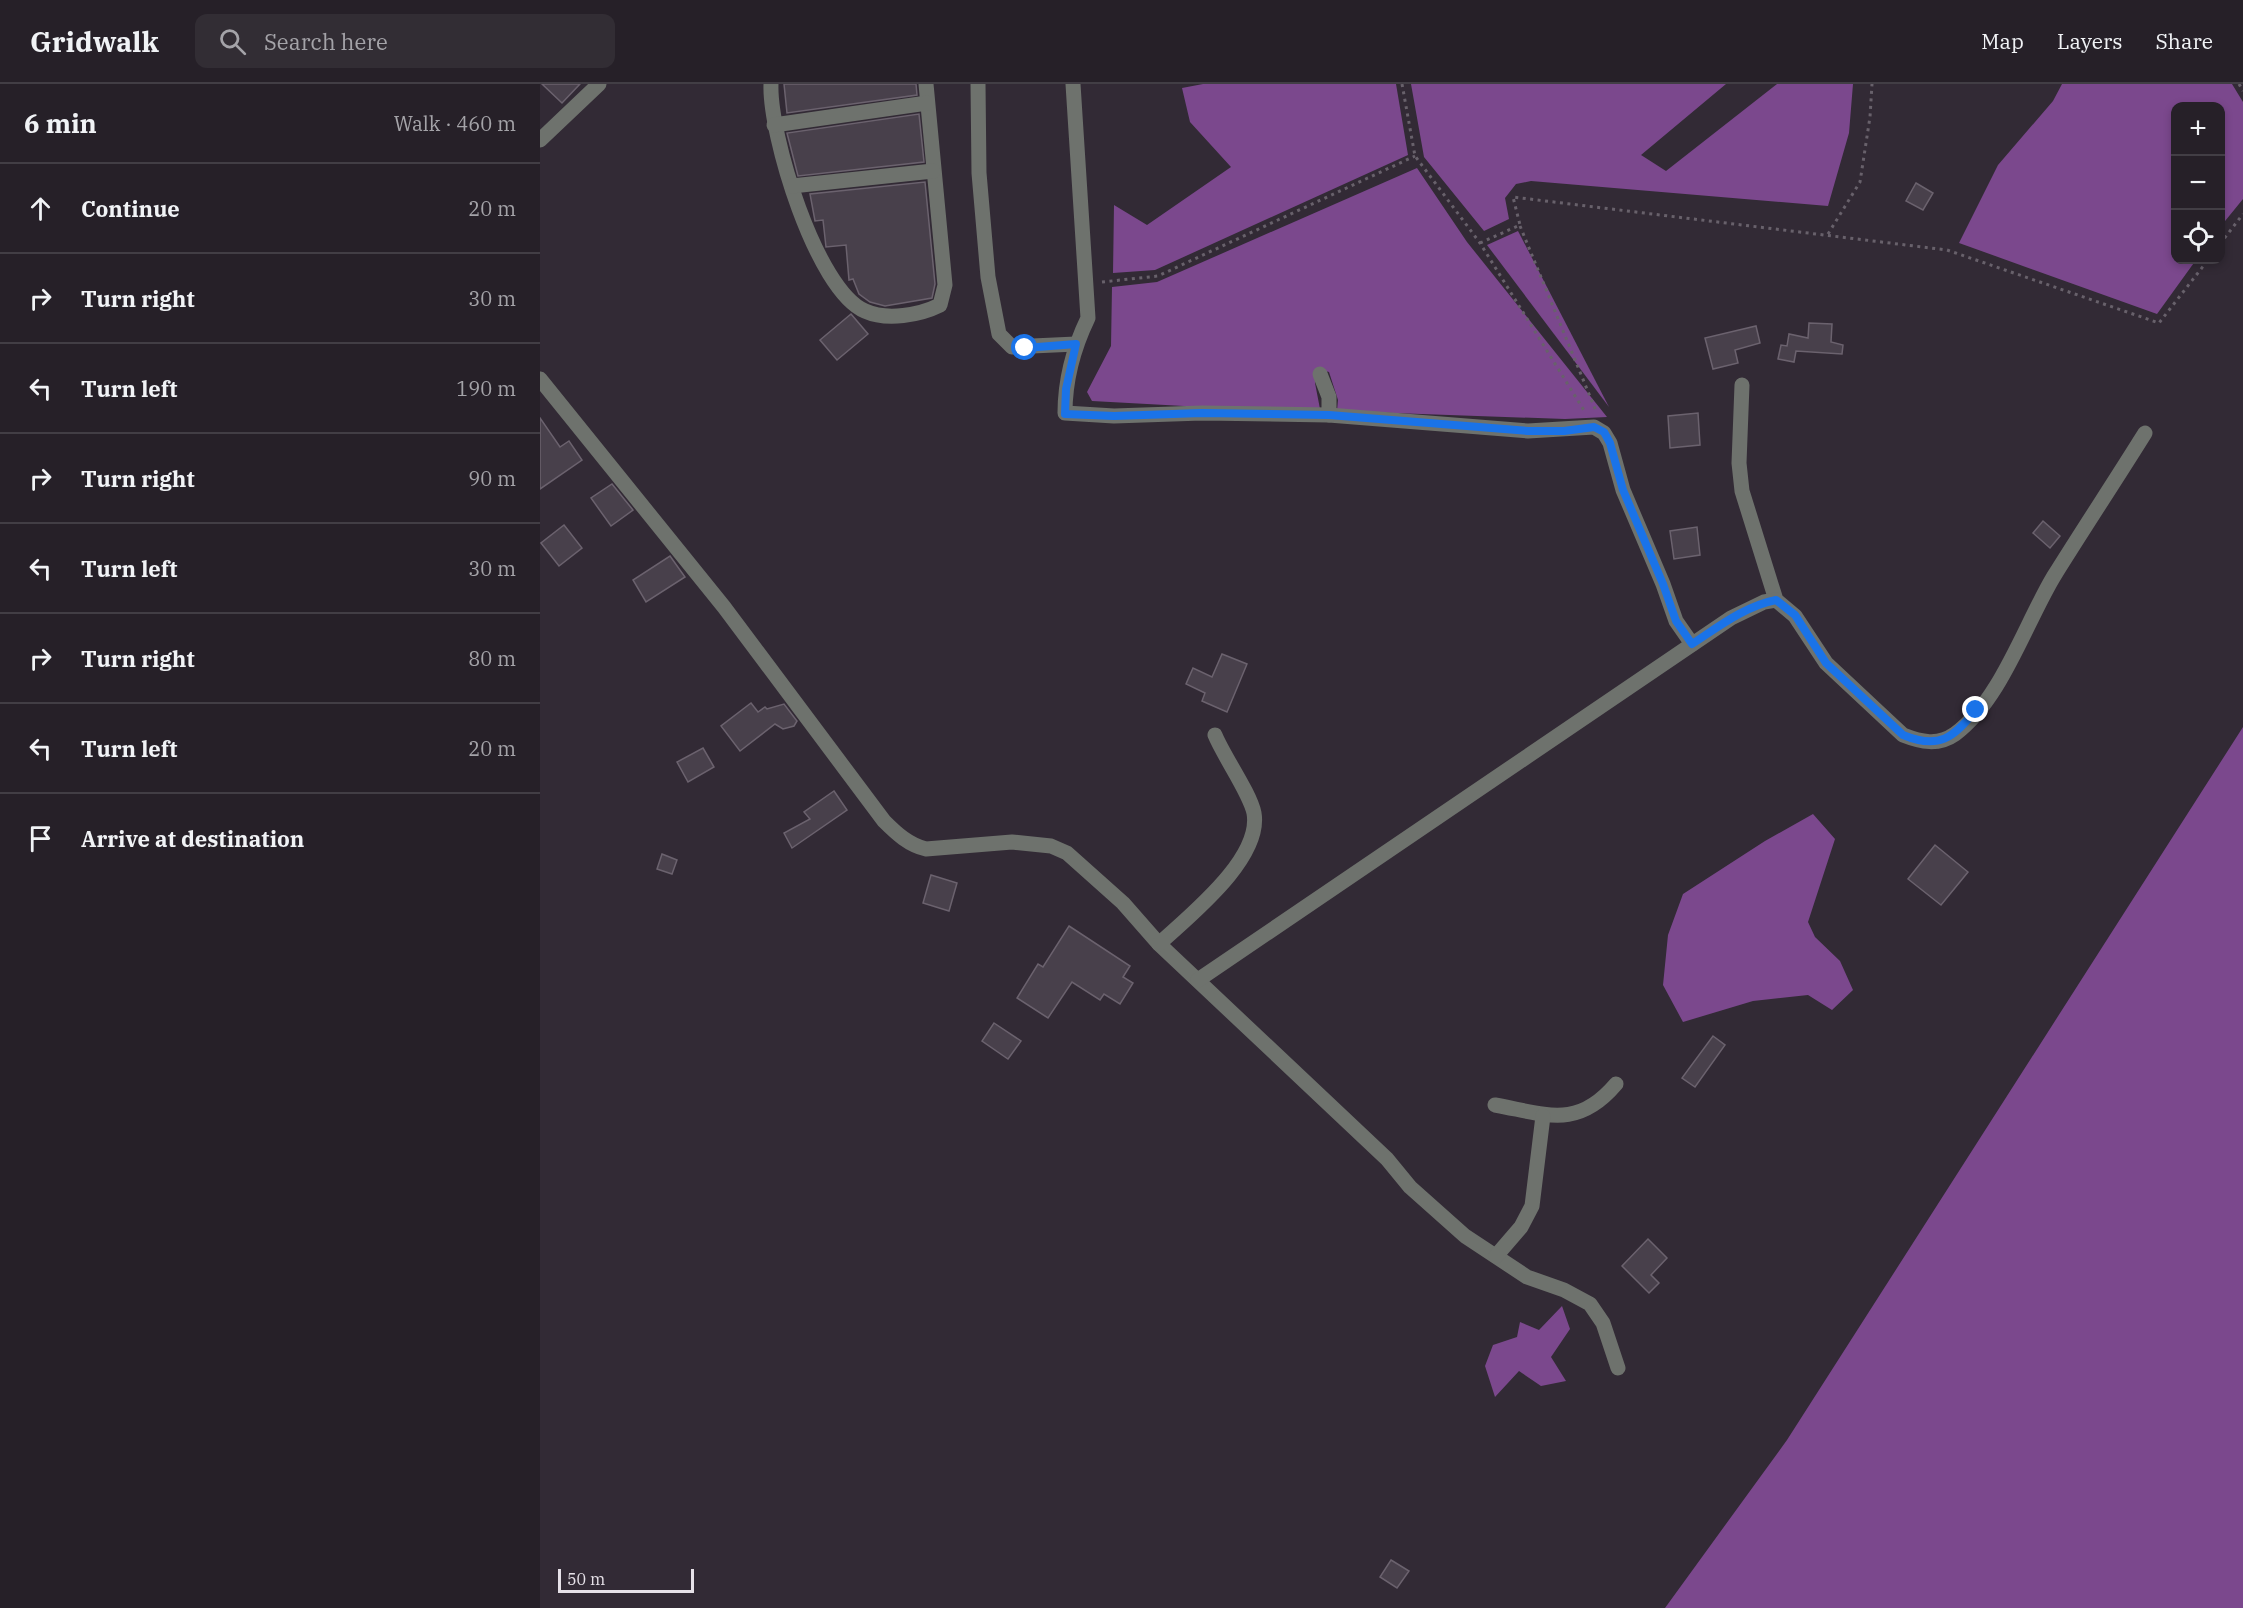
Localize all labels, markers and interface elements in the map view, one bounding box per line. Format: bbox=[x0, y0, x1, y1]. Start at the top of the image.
search box bbox=[195, 14, 615, 68]
text: Gridwalk bbox=[30, 23, 159, 60]
icon: search bbox=[216, 25, 249, 58]
text: Search here bbox=[264, 27, 388, 56]
text: Map bbox=[1981, 27, 2024, 55]
text: Layers bbox=[2057, 27, 2123, 55]
text: Share bbox=[2156, 27, 2213, 55]
map controls bbox=[2171, 102, 2225, 264]
button: + bbox=[2171, 102, 2225, 156]
text: 6 min bbox=[24, 106, 97, 140]
text: Walk · 460 m bbox=[394, 110, 516, 137]
button: − bbox=[2171, 156, 2225, 210]
icon: ahead bbox=[24, 192, 57, 225]
text: Continue bbox=[81, 194, 180, 223]
text: 20 m bbox=[468, 195, 516, 222]
button: locate bbox=[2171, 210, 2225, 264]
icon: right bbox=[24, 282, 57, 315]
text: Turn right bbox=[81, 284, 195, 313]
text: 30 m bbox=[468, 285, 516, 312]
route start bbox=[1011, 334, 1037, 360]
icon: left bbox=[24, 372, 57, 405]
text: Turn left bbox=[81, 374, 177, 403]
text: 190 m bbox=[456, 375, 516, 402]
icon: right bbox=[24, 462, 57, 495]
text: Turn right bbox=[81, 464, 195, 493]
text: 90 m bbox=[468, 465, 516, 492]
icon: left bbox=[24, 552, 57, 585]
text: Turn left bbox=[81, 554, 177, 583]
text: 30 m bbox=[468, 555, 516, 582]
icon: right bbox=[24, 642, 57, 675]
text: Turn right bbox=[81, 644, 195, 673]
text: 80 m bbox=[468, 645, 516, 672]
route end bbox=[1962, 696, 1988, 722]
icon: left bbox=[24, 732, 57, 765]
text: Turn left bbox=[81, 734, 177, 763]
text: 20 m bbox=[468, 735, 516, 762]
icon: arrive bbox=[24, 822, 57, 855]
text: Arrive at destination bbox=[81, 824, 304, 853]
scale bar bbox=[558, 1566, 694, 1594]
text: 50 m bbox=[567, 1569, 605, 1589]

